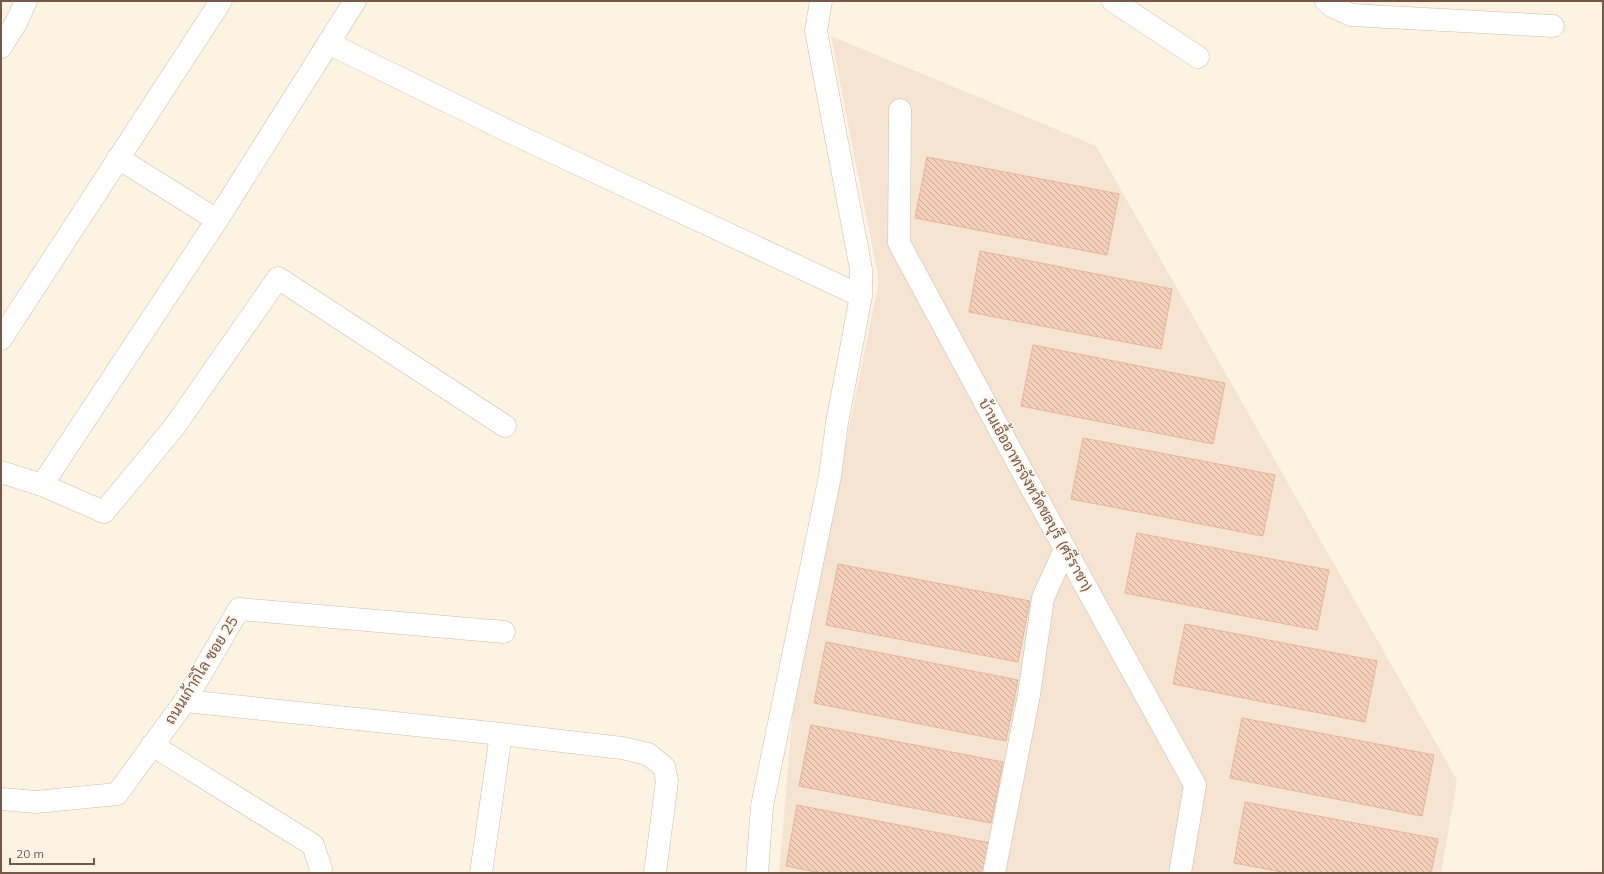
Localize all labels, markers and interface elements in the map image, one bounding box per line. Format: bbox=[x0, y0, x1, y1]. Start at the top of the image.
street label: บ้านเอื้ออาทรจังหวัดชลบุรี (ศรีราชา) bbox=[973, 392, 1102, 596]
street label: ถนนเก้ากิโล ซอย 25 bbox=[160, 612, 242, 728]
scale bar bbox=[10, 840, 94, 866]
text: 20 m bbox=[16, 846, 44, 861]

